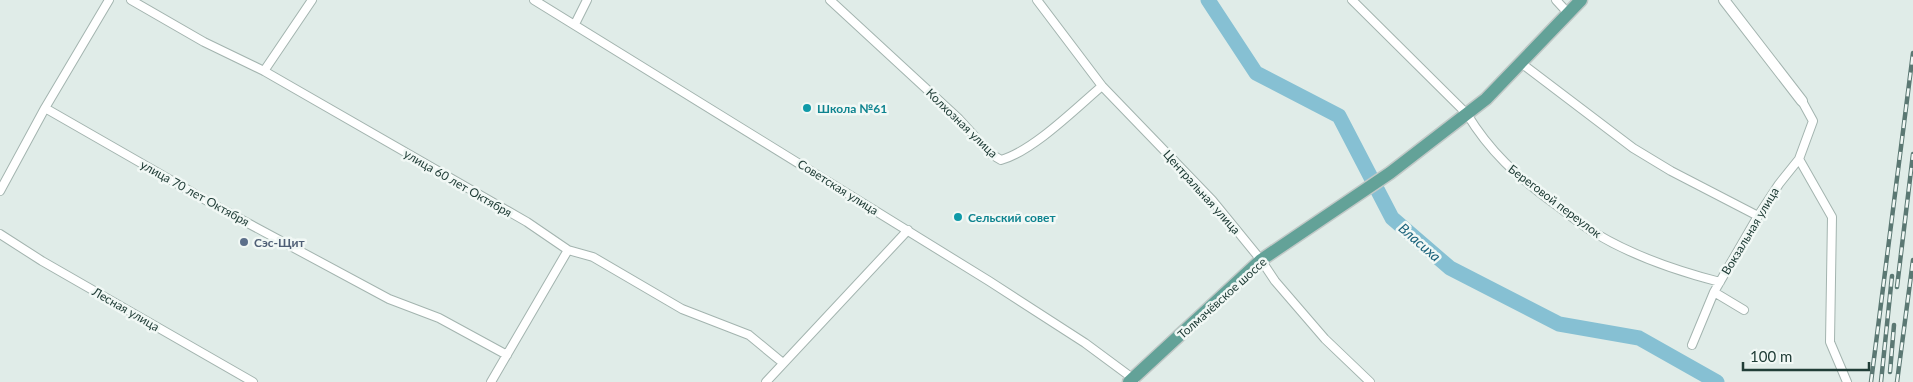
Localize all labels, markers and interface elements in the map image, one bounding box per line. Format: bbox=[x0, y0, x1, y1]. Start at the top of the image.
street label: Колхозная улица bbox=[923, 85, 1001, 161]
place label: Школа №61 bbox=[817, 101, 887, 116]
marker: Школа №61 bbox=[801, 102, 813, 114]
street label: улица 60 лет Октября bbox=[401, 146, 515, 220]
street label: Центральная улица bbox=[1160, 147, 1244, 237]
street label: Советская улица bbox=[795, 156, 881, 218]
street label: улица 70 лет Октября bbox=[138, 157, 252, 229]
street label: Береговой переулок bbox=[1505, 161, 1605, 241]
street label: Вокзальная улица bbox=[1718, 185, 1782, 277]
place label: Сельский совет bbox=[968, 210, 1056, 225]
marker: Сельский совет bbox=[952, 211, 964, 223]
water label: Власиха bbox=[1396, 219, 1444, 265]
place label: Сэс-Щит bbox=[254, 235, 305, 250]
marker: Сэс-Щит bbox=[238, 236, 250, 248]
street label: Толмачёвское шоссе bbox=[1174, 254, 1270, 342]
street label: Лесная улица bbox=[89, 283, 162, 334]
scale bar bbox=[1743, 340, 1869, 372]
text: 100 m bbox=[1750, 347, 1792, 365]

